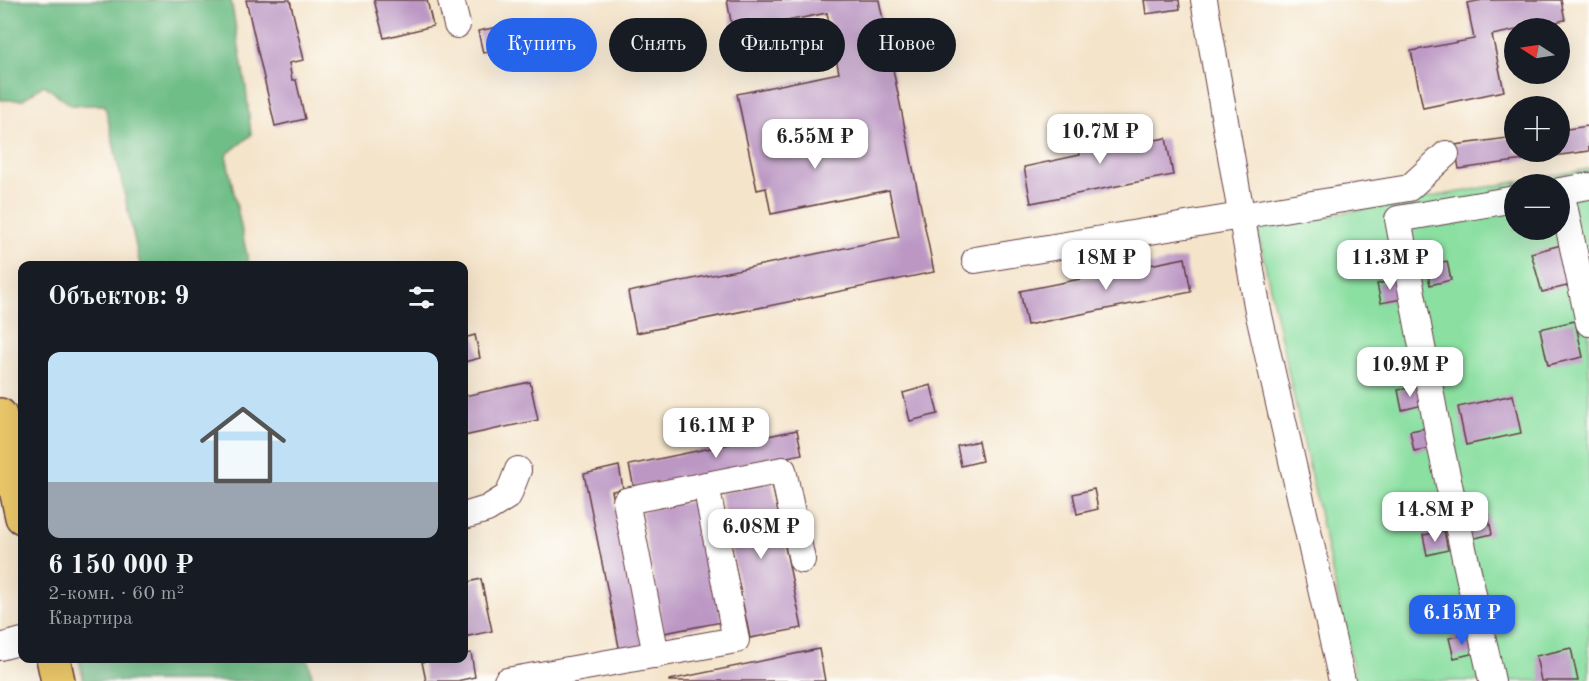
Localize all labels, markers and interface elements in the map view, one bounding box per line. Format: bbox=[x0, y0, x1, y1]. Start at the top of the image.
chip: Купить bbox=[486, 18, 597, 72]
chip: Снять bbox=[609, 18, 707, 72]
chip: Фильтры bbox=[719, 18, 845, 72]
chip: Новое bbox=[857, 18, 956, 72]
north arrow bbox=[1504, 18, 1570, 84]
map controls bbox=[1504, 18, 1570, 240]
button: + bbox=[1504, 96, 1570, 162]
pin: 10.7M ₽ bbox=[1045, 114, 1155, 165]
pin: 6.55M ₽ bbox=[760, 119, 870, 170]
text: 10.7M ₽ bbox=[1061, 123, 1139, 143]
text: 6.55M ₽ bbox=[776, 128, 854, 148]
button: − bbox=[1504, 174, 1570, 240]
pin: 18M ₽ bbox=[1064, 240, 1148, 291]
pin: 11.3M ₽ bbox=[1335, 240, 1445, 291]
text: 18M ₽ bbox=[1076, 249, 1136, 269]
text: 11.3M ₽ bbox=[1351, 249, 1429, 269]
icon: filters bbox=[405, 281, 438, 314]
text: Объектов: 9 bbox=[48, 284, 189, 310]
pin: 10.9M ₽ bbox=[1355, 347, 1465, 398]
text: 10.9M ₽ bbox=[1371, 356, 1449, 376]
icon: home bbox=[189, 391, 297, 499]
pin: 16.1M ₽ bbox=[661, 408, 771, 459]
text: 16.1M ₽ bbox=[677, 417, 755, 437]
pin: 14.8M ₽ bbox=[1380, 492, 1490, 543]
text: 14.8M ₽ bbox=[1396, 501, 1474, 521]
pin: 6.08M ₽ bbox=[706, 509, 816, 560]
text: 6.08M ₽ bbox=[722, 518, 800, 538]
text: 6 150 000 ₽ bbox=[48, 553, 194, 579]
text: 2-комн. · 60 m² bbox=[48, 584, 184, 604]
pin: 6.15M ₽ bbox=[1407, 595, 1517, 646]
text: 6.15M ₽ bbox=[1423, 604, 1501, 624]
text: Квартира bbox=[48, 609, 133, 629]

